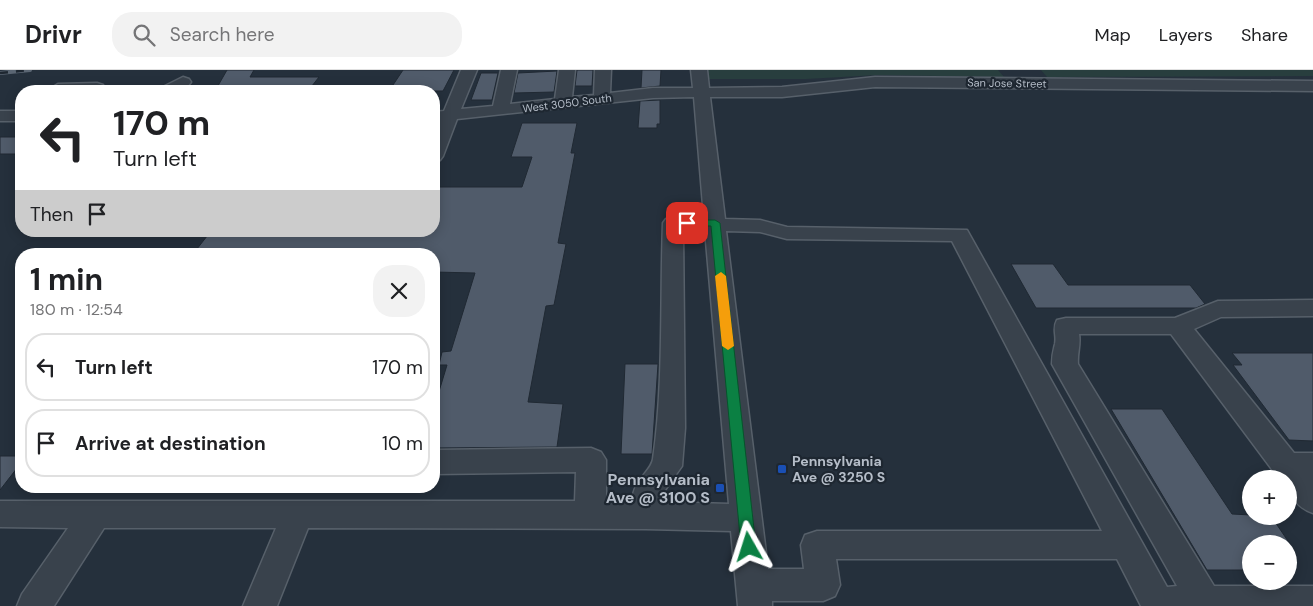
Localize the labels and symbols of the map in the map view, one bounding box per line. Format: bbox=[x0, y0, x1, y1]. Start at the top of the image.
street label: San Jose Street bbox=[967, 75, 1047, 91]
street label: West 3050 South bbox=[522, 91, 612, 115]
pin bbox=[666, 202, 708, 244]
place label: Pennsylvania Ave @ 3250 S bbox=[792, 452, 885, 486]
marker: Pennsylvania Ave @ 3250 S bbox=[776, 463, 788, 475]
place label: Pennsylvania Ave @ 3100 S bbox=[606, 469, 710, 508]
marker: Pennsylvania Ave @ 3100 S bbox=[714, 482, 726, 494]
position arrow bbox=[722, 520, 774, 572]

